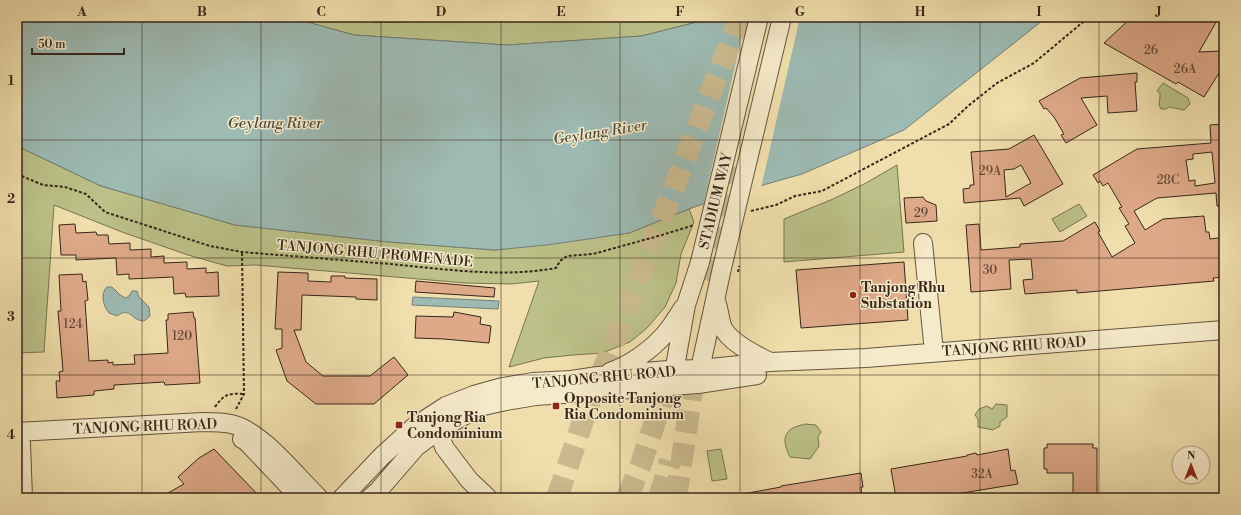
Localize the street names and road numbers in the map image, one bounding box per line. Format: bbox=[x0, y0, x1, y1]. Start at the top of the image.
street label: STADIUM WAY bbox=[695, 150, 737, 251]
street label: TANJONG RHU PROMENADE bbox=[276, 236, 474, 272]
street label: TANJONG RHU ROAD bbox=[941, 333, 1087, 361]
street label: TANJONG RHU ROAD bbox=[531, 363, 677, 393]
street label: TANJONG RHU ROAD bbox=[73, 415, 218, 439]

